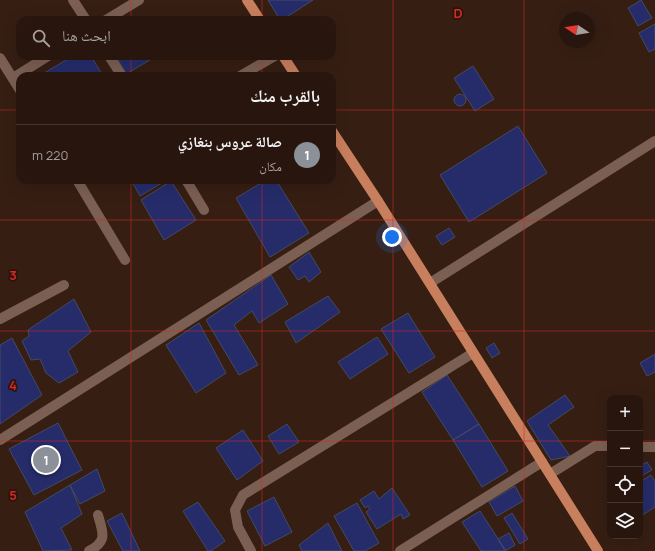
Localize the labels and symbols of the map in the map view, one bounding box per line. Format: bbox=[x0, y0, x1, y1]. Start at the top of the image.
text: D bbox=[453, 4, 463, 22]
north arrow bbox=[559, 12, 595, 48]
your location bbox=[382, 227, 402, 247]
text: 3 bbox=[9, 266, 17, 284]
text: 4 bbox=[9, 376, 17, 394]
pin: 1 bbox=[33, 445, 59, 475]
text: 5 bbox=[9, 486, 17, 504]

